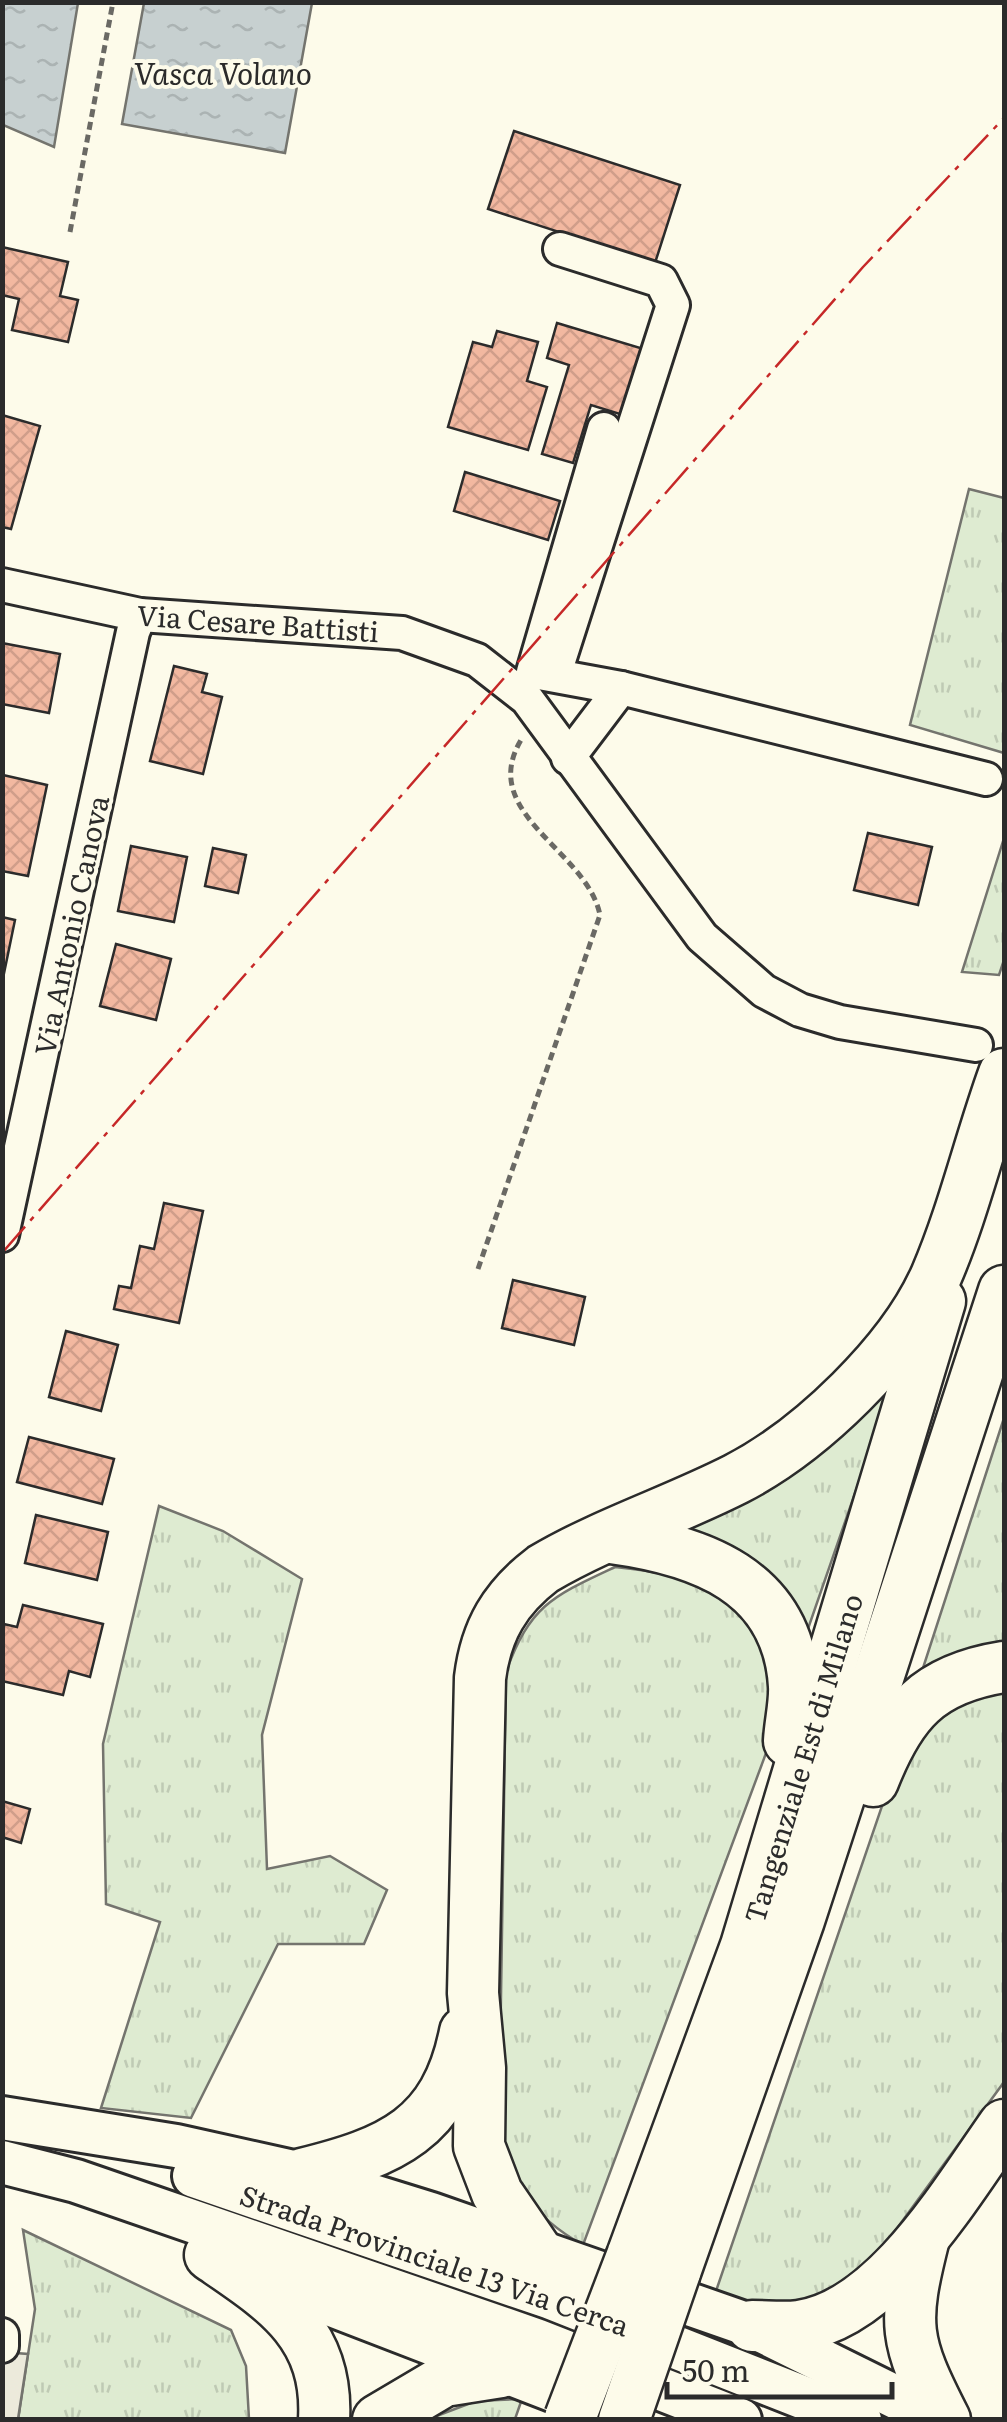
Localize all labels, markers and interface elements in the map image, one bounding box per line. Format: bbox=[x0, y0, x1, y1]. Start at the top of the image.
water label: Vasca Volano bbox=[134, 50, 312, 94]
street label: Via Cesare Battisti bbox=[136, 593, 380, 651]
street label: Via Antonio Canova bbox=[22, 791, 118, 1059]
street label: Tangenziale Est di Milano bbox=[732, 1588, 872, 1928]
street label: Strada Provinciale 13 Via Cerca bbox=[235, 2173, 635, 2345]
scale bar bbox=[667, 2337, 892, 2399]
text: 50 m bbox=[682, 2347, 750, 2391]

